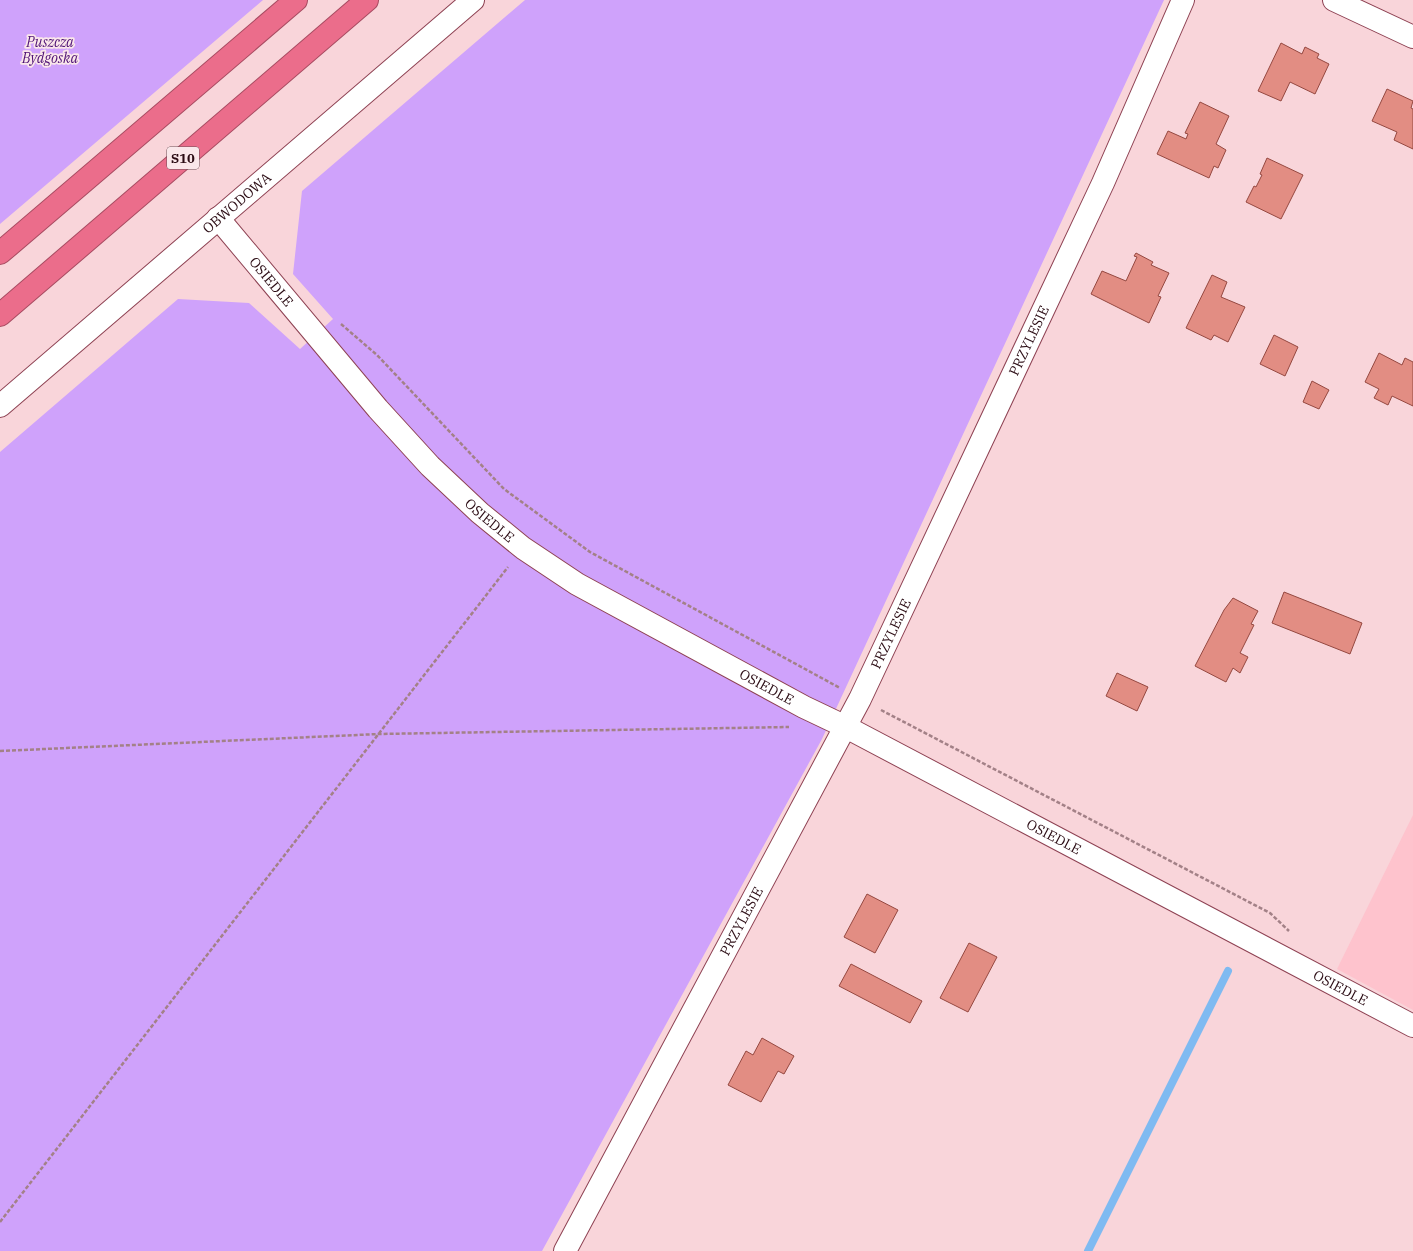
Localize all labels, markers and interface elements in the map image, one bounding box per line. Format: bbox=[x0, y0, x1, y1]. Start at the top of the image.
park label: Puszcza Bydgoska bbox=[21, 33, 78, 67]
road number: S10 bbox=[167, 147, 199, 169]
street label: OBWODOWA bbox=[199, 168, 275, 237]
street label: OSIEDLE bbox=[245, 253, 297, 310]
street label: PRZYLESIE bbox=[1005, 303, 1053, 379]
street label: OSIEDLE bbox=[461, 494, 518, 546]
street label: PRZYLESIE bbox=[867, 596, 915, 672]
street label: OSIEDLE bbox=[736, 665, 797, 709]
street label: OSIEDLE bbox=[1023, 815, 1084, 858]
street label: PRZYLESIE bbox=[716, 884, 767, 959]
street label: OSIEDLE bbox=[1310, 966, 1371, 1010]

